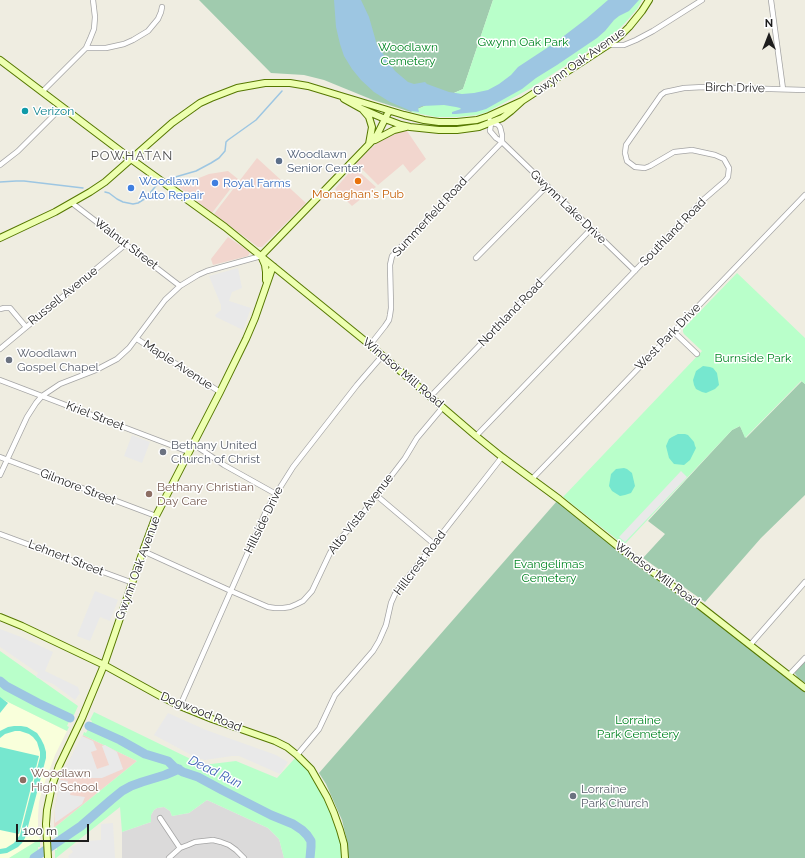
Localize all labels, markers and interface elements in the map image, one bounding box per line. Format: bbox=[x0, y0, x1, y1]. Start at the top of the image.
north arrow bbox=[749, 16, 789, 56]
text: N bbox=[765, 17, 773, 30]
street label: Gwynn Oak Avenue bbox=[530, 25, 628, 99]
park label: Gwynn Oak Park bbox=[477, 35, 569, 49]
park label: Woodlawn Cemetery bbox=[378, 40, 438, 68]
street label: Birch Drive bbox=[705, 80, 765, 96]
place label: Verizon bbox=[33, 104, 74, 118]
marker: Verizon bbox=[20, 106, 30, 116]
place label: Woodlawn Senior Center bbox=[287, 147, 363, 175]
district label: POWHATAN bbox=[91, 148, 173, 164]
marker: Woodlawn Senior Center bbox=[274, 156, 284, 166]
street label: Gwynn Lake Drive bbox=[527, 167, 609, 247]
place label: Woodlawn Auto Repair bbox=[139, 174, 204, 202]
street label: Summerfield Road bbox=[389, 174, 471, 260]
place label: Royal Farms bbox=[223, 176, 291, 190]
marker: Monaghan's Pub bbox=[353, 176, 363, 186]
marker: Royal Farms bbox=[210, 178, 220, 188]
marker: Woodlawn Auto Repair bbox=[126, 183, 136, 193]
place label: Monaghan's Pub bbox=[312, 187, 404, 201]
street label: Southland Road bbox=[637, 195, 709, 269]
street label: Walnut Street bbox=[91, 215, 161, 273]
street label: Russell Avenue bbox=[25, 264, 101, 328]
street label: Northland Road bbox=[475, 276, 547, 350]
street label: West Park Drive bbox=[632, 300, 704, 374]
street label: Windsor Mill Road bbox=[360, 335, 446, 411]
street label: Maple Avenue bbox=[141, 337, 215, 393]
place label: Woodlawn Gospel Chapel bbox=[17, 346, 99, 374]
park label: Burnside Park bbox=[715, 351, 791, 365]
marker: Woodlawn Gospel Chapel bbox=[4, 355, 14, 365]
street label: Kriel Street bbox=[64, 398, 126, 434]
place label: Bethany United Church of Christ bbox=[171, 438, 260, 466]
marker: Bethany United Church of Christ bbox=[158, 447, 168, 457]
street label: Gilmore Street bbox=[38, 466, 118, 508]
street label: Alto Vista Avenue bbox=[325, 471, 397, 557]
place label: Bethany Christian Day Care bbox=[157, 480, 254, 508]
street label: Hillside Drive bbox=[242, 484, 286, 556]
marker: Bethany Christian Day Care bbox=[144, 489, 154, 499]
street label: Gwynn Oak Avenue bbox=[113, 514, 163, 622]
street label: Hillcrest Road bbox=[391, 528, 449, 598]
street label: Lehnert Street bbox=[26, 537, 106, 579]
street label: Windsor Mill Road bbox=[612, 538, 702, 610]
park label: Evangelimas Cemetery bbox=[514, 557, 584, 585]
street label: Dogwood Road bbox=[158, 689, 244, 735]
park label: Lorraine Park Cemetery bbox=[597, 713, 679, 741]
water label: Dead Run bbox=[186, 752, 244, 792]
place label: Woodlawn High School bbox=[31, 766, 98, 794]
marker: Woodlawn High School bbox=[18, 775, 28, 785]
place label: Lorraine Park Church bbox=[581, 782, 649, 810]
marker: Lorraine Park Church bbox=[568, 791, 578, 801]
scale bar bbox=[18, 816, 91, 842]
text: 100 m bbox=[23, 824, 57, 838]

